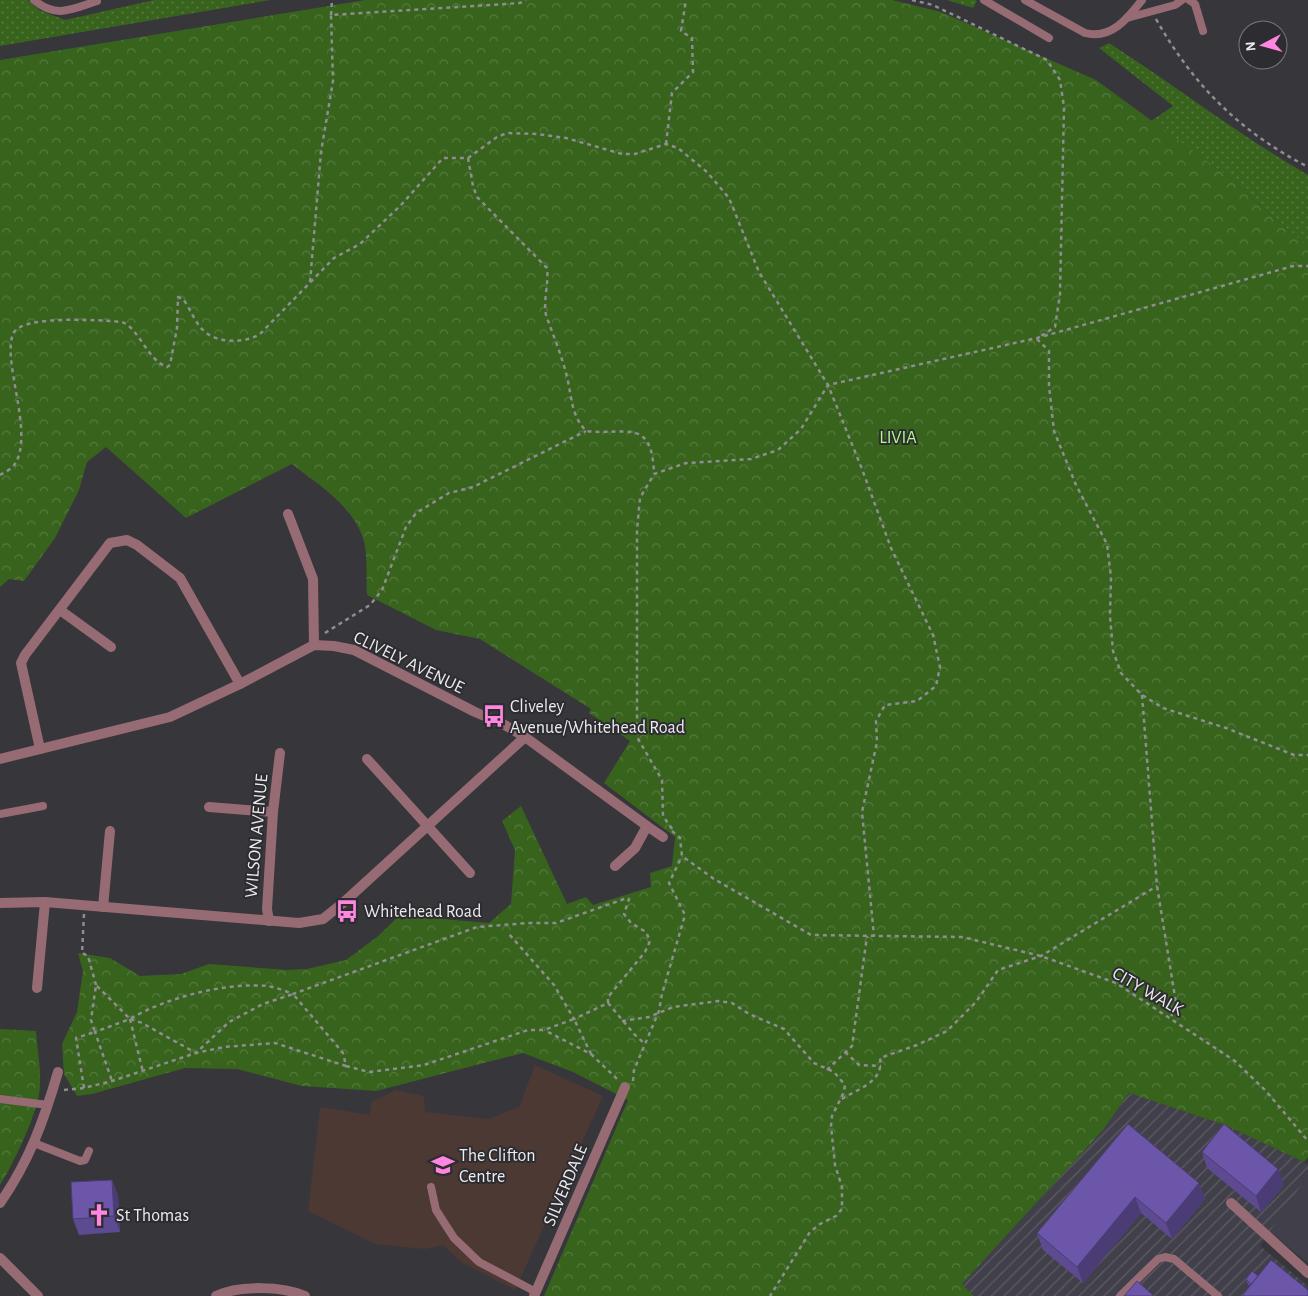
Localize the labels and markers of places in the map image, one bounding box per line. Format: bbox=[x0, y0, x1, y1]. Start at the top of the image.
place label: Cliveley Avenue/Whitehead Road bbox=[510, 698, 685, 737]
bus stop icon: Cliveley Avenue/Whitehead Road bbox=[481, 703, 507, 729]
bus stop icon: Whitehead Road bbox=[334, 898, 360, 924]
place label: Whitehead Road bbox=[364, 903, 481, 921]
place label: The Clifton Centre bbox=[459, 1147, 535, 1186]
school or university icon: The Clifton Centre bbox=[430, 1152, 456, 1178]
church icon: St Thomas bbox=[86, 1202, 112, 1228]
place label: St Thomas bbox=[116, 1207, 189, 1225]

